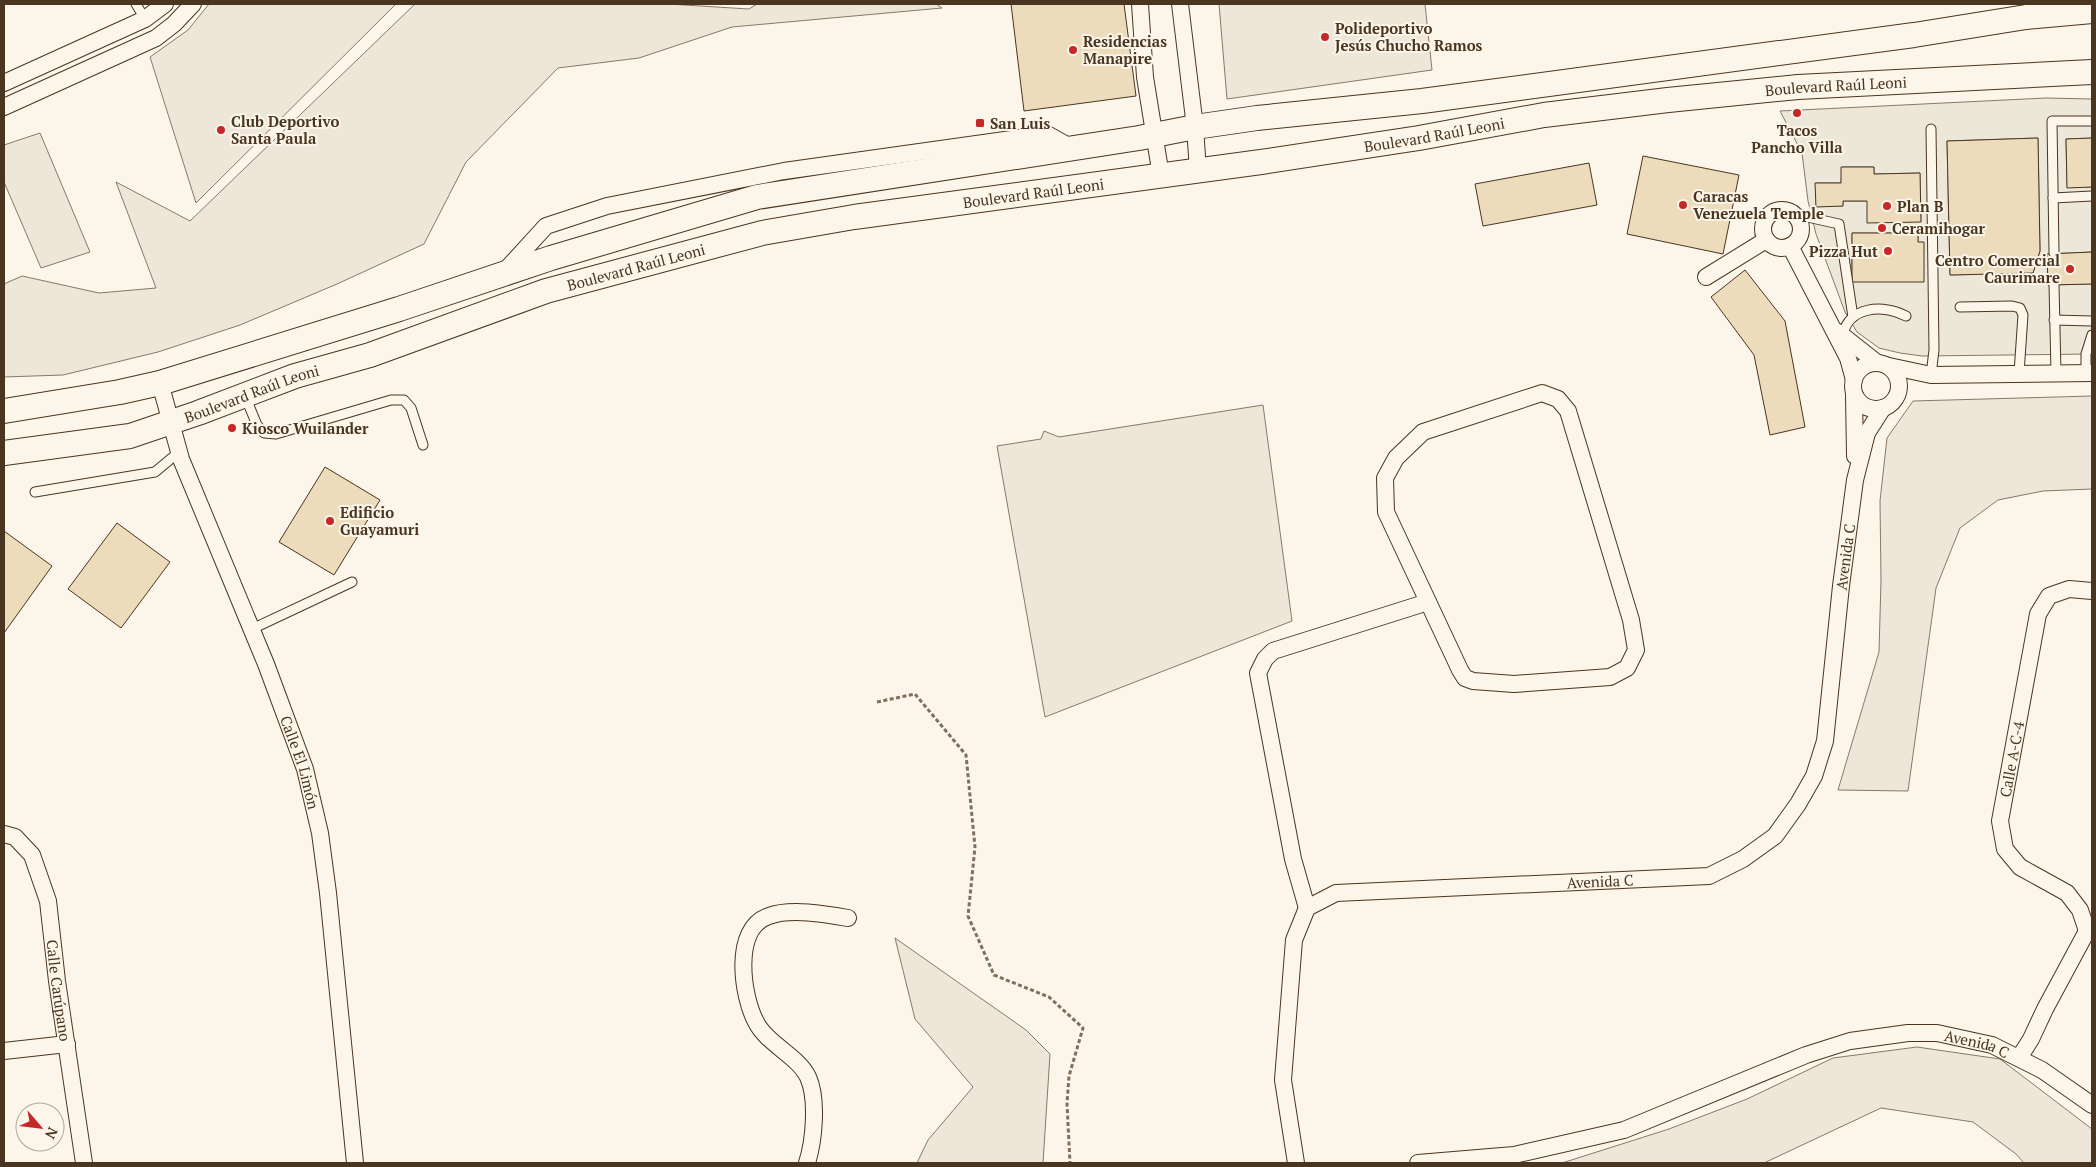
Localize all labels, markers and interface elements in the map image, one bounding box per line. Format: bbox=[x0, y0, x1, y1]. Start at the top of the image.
place label: Polideportivo Jesús Chucho Ramos bbox=[1335, 18, 1483, 55]
place label: Residencias Manapire bbox=[1083, 31, 1167, 68]
marker: Polideportivo Jesús Chucho Ramos bbox=[1319, 31, 1331, 43]
marker: Residencias Manapire bbox=[1067, 44, 1079, 56]
street label: Boulevard Raúl Leoni bbox=[1764, 71, 1907, 100]
marker: Tacos Pancho Villa bbox=[1791, 107, 1803, 119]
place label: Club Deportivo Santa Paula bbox=[231, 111, 339, 148]
street label: Boulevard Raúl Leoni bbox=[1363, 112, 1506, 156]
place label: San Luis bbox=[990, 113, 1050, 133]
marker: San Luis bbox=[974, 117, 986, 129]
place label: Tacos Pancho Villa bbox=[1751, 120, 1843, 157]
marker: Club Deportivo Santa Paula bbox=[215, 124, 227, 136]
street label: Boulevard Raúl Leoni bbox=[962, 173, 1105, 212]
place label: Caracas Venezuela Temple bbox=[1693, 186, 1824, 223]
place label: Plan B bbox=[1897, 196, 1944, 216]
marker: Caracas Venezuela Temple bbox=[1677, 199, 1689, 211]
marker: Plan B bbox=[1881, 200, 1893, 212]
place label: Ceramihogar bbox=[1892, 218, 1986, 238]
marker: Ceramihogar bbox=[1876, 222, 1888, 234]
street label: Boulevard Raúl Leoni bbox=[565, 239, 707, 295]
place label: Pizza Hut bbox=[1809, 241, 1878, 261]
marker: Pizza Hut bbox=[1882, 245, 1894, 257]
place label: Centro Comercial Caurimare bbox=[1935, 250, 2060, 287]
marker: Centro Comercial Caurimare bbox=[2064, 263, 2076, 275]
street label: Boulevard Raúl Leoni bbox=[181, 360, 321, 427]
place label: Kiosco Wuilander bbox=[242, 418, 369, 438]
marker: Kiosco Wuilander bbox=[226, 422, 238, 434]
place label: Edificio Guayamuri bbox=[340, 502, 419, 539]
marker: Edificio Guayamuri bbox=[324, 515, 336, 527]
street label: Avenida C bbox=[1831, 522, 1859, 591]
street label: Calle El Limón bbox=[276, 713, 324, 811]
street label: Calle A-C-4 bbox=[1995, 720, 2028, 799]
street label: Avenida C bbox=[1566, 869, 1634, 892]
street label: Calle Carúpano bbox=[42, 939, 76, 1043]
street label: Avenida C bbox=[1943, 1025, 2013, 1062]
north arrow bbox=[15, 1102, 65, 1152]
text: N bbox=[41, 1124, 63, 1143]

